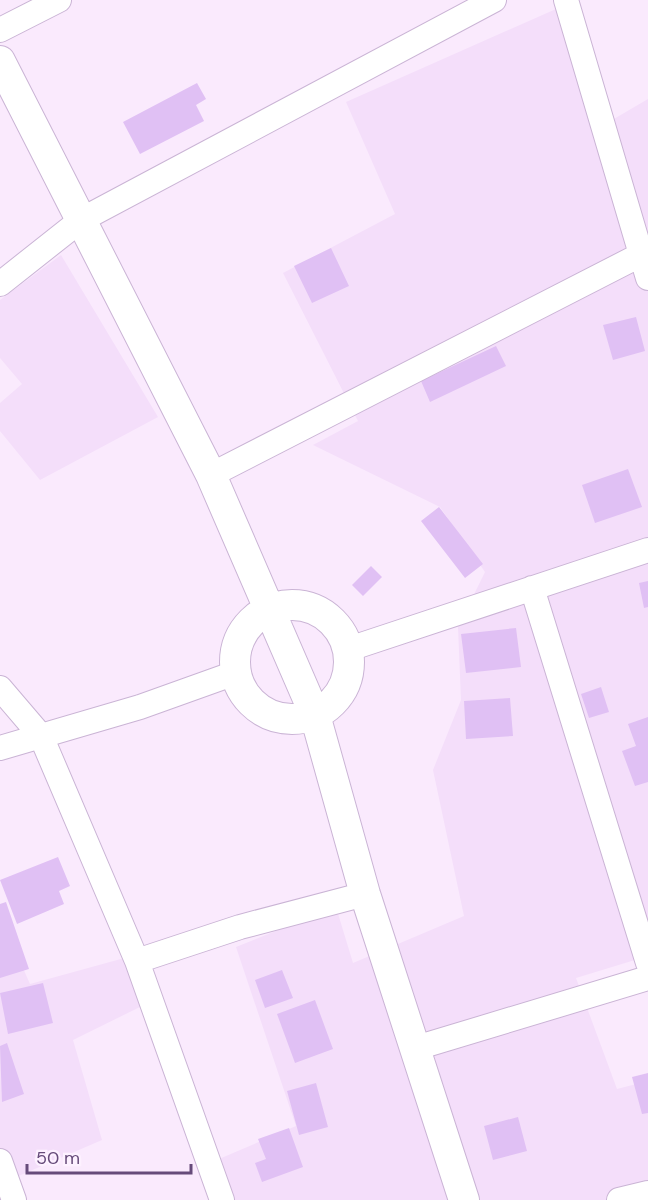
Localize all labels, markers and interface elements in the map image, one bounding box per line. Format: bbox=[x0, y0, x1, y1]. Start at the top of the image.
scale bar bbox=[27, 1137, 190, 1175]
text: 50 m bbox=[36, 1146, 80, 1170]

